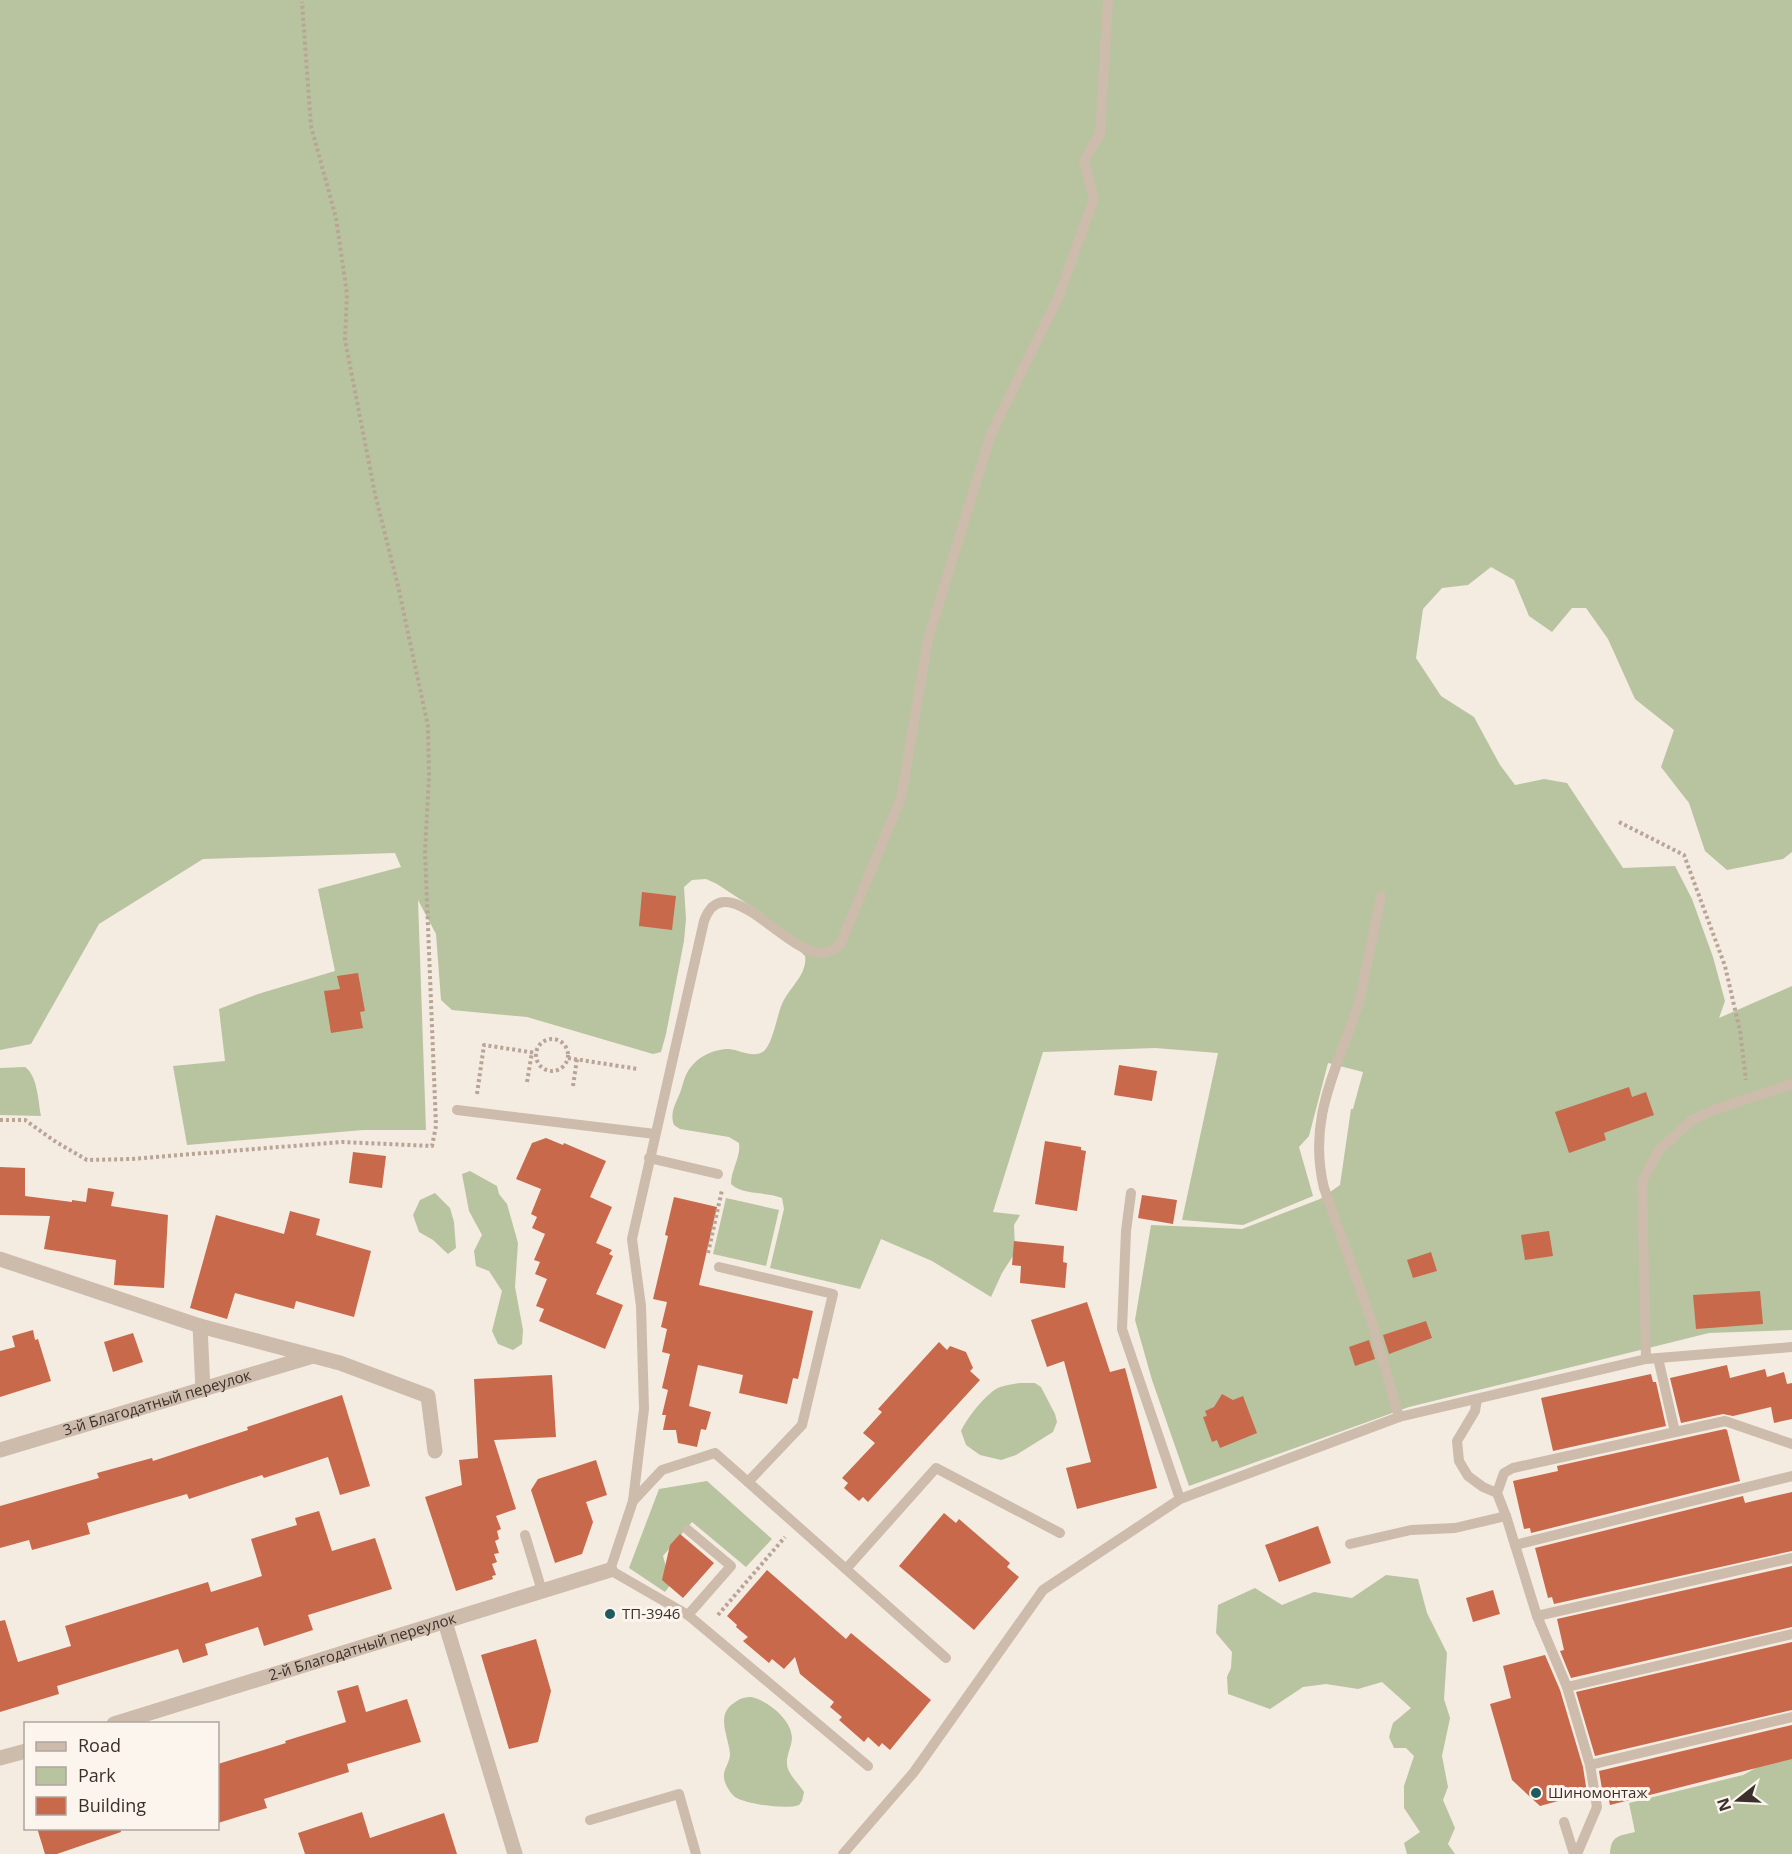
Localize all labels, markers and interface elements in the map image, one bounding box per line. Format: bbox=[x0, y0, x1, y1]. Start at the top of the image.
street label: 3-й Благодатный переулок bbox=[60, 1364, 253, 1440]
place label: ТП-3946 bbox=[622, 1603, 680, 1623]
street label: 2-й Благодатный переулок bbox=[266, 1607, 458, 1684]
marker: ТП-3946 bbox=[603, 1607, 617, 1621]
legend bbox=[24, 1722, 219, 1830]
text: Road bbox=[78, 1733, 121, 1757]
text: Park bbox=[78, 1763, 116, 1787]
north arrow bbox=[1708, 1770, 1768, 1830]
place label: Шиномонтаж bbox=[1548, 1782, 1647, 1802]
marker: Шиномонтаж bbox=[1529, 1786, 1543, 1800]
text: Building bbox=[78, 1793, 146, 1817]
text: N bbox=[1711, 1795, 1736, 1814]

